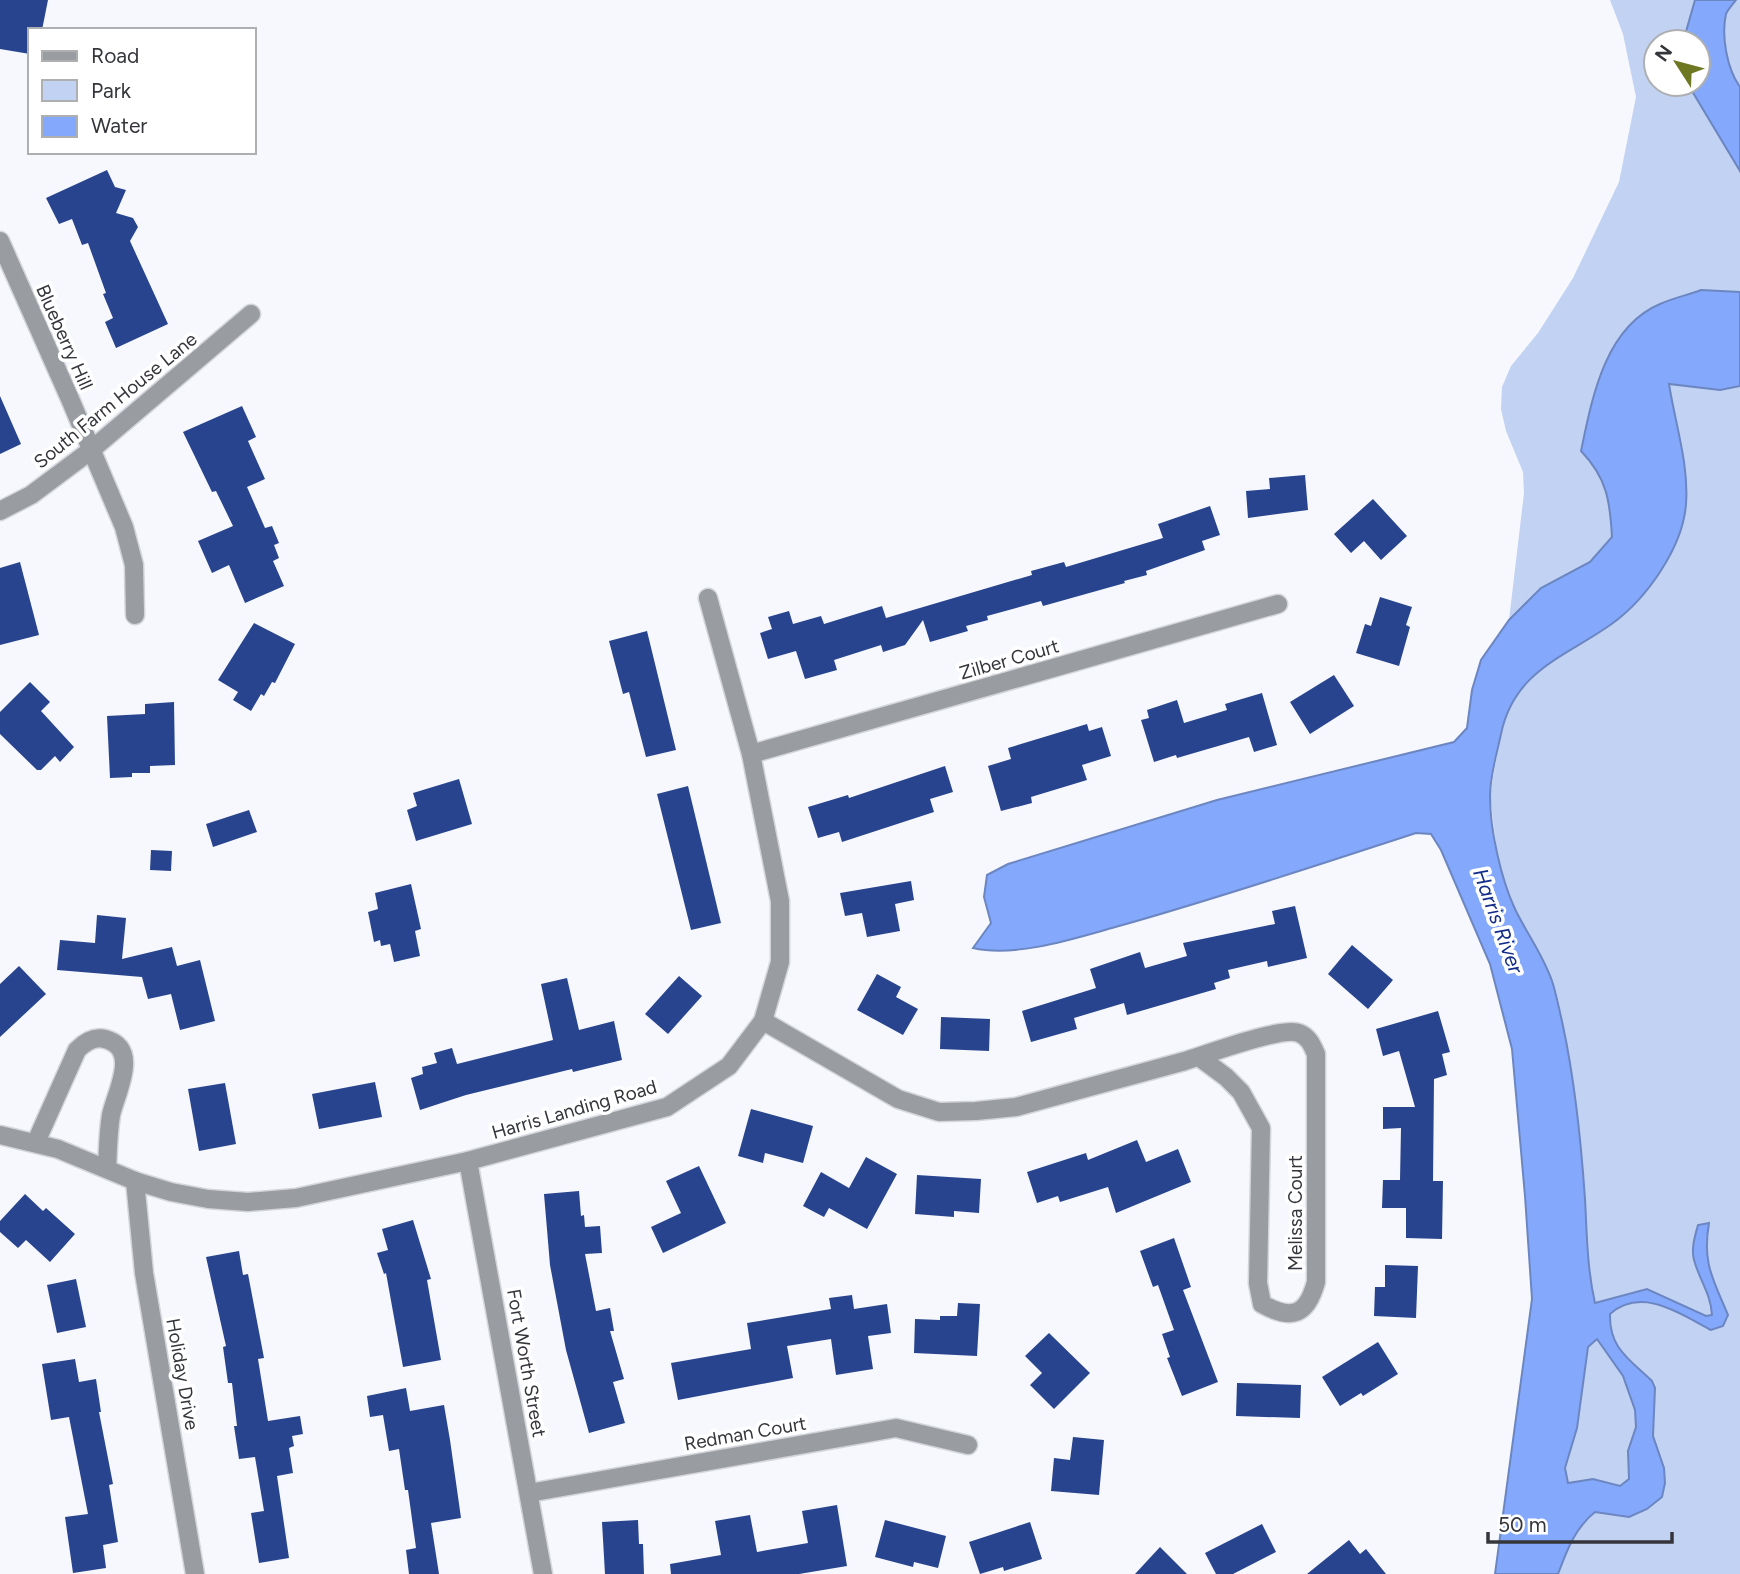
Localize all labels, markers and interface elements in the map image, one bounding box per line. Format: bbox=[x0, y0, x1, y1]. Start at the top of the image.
legend bbox=[28, 28, 256, 154]
north arrow bbox=[1642, 28, 1712, 98]
text: N bbox=[1650, 41, 1677, 66]
text: Road bbox=[91, 43, 139, 68]
text: Park bbox=[91, 78, 132, 103]
text: Water bbox=[91, 113, 147, 138]
street label: Blueberry Hill bbox=[31, 281, 98, 393]
street label: South Farm House Lane bbox=[29, 327, 202, 473]
street label: Zilber Court bbox=[957, 634, 1061, 685]
water label: Harris River bbox=[1468, 865, 1529, 977]
street label: Harris Landing Road bbox=[489, 1075, 659, 1144]
street label: Melissa Court bbox=[1284, 1155, 1307, 1271]
street label: Fort Worth Street bbox=[502, 1287, 551, 1439]
street label: Holiday Drive bbox=[161, 1316, 204, 1432]
street label: Redman Court bbox=[682, 1411, 808, 1456]
scale bar bbox=[1488, 1500, 1672, 1544]
text: 50 m bbox=[1498, 1512, 1547, 1537]

